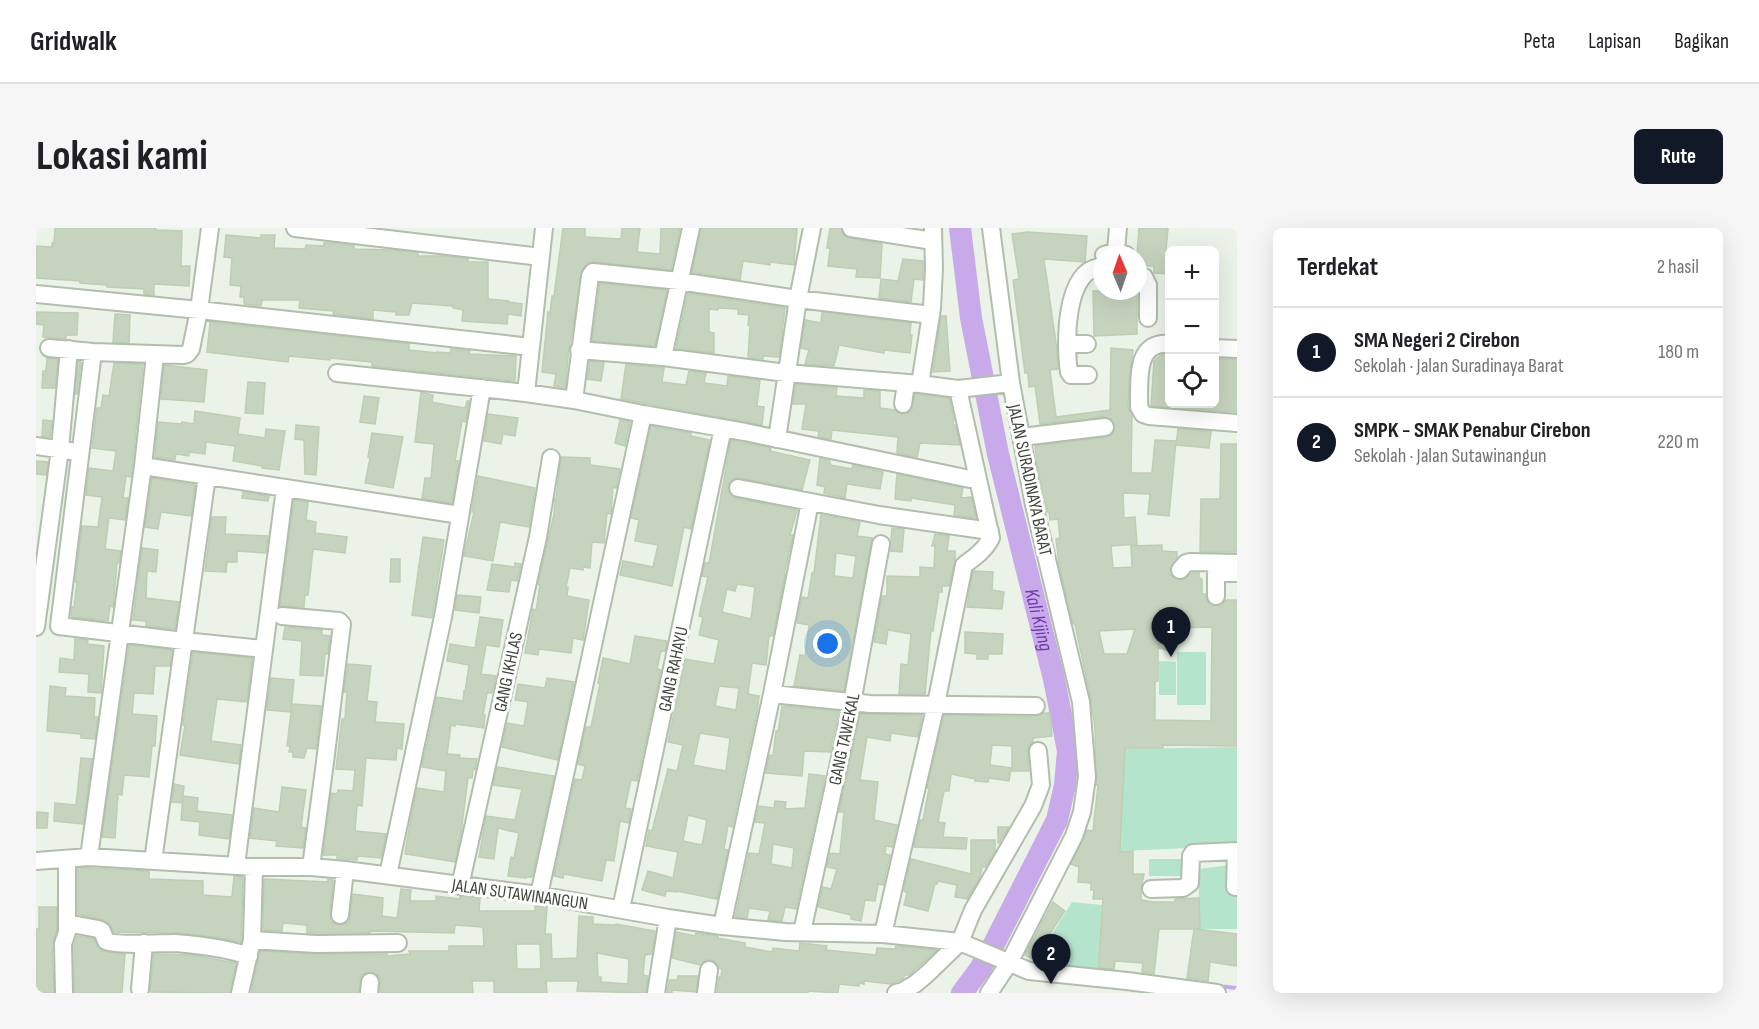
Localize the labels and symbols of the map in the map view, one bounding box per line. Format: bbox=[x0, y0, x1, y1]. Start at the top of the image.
north arrow bbox=[1093, 246, 1147, 300]
street label: JALAN SURADINAYA BARAT bbox=[1003, 401, 1056, 558]
water label: Kali Kijing bbox=[1019, 586, 1058, 654]
pin: 1 bbox=[1152, 608, 1190, 657]
street label: GANG RAHAYU bbox=[654, 625, 693, 713]
your location bbox=[813, 629, 842, 658]
street label: GANG IKHLAS bbox=[490, 630, 527, 714]
street label: GANG TAWEKAL bbox=[825, 691, 865, 787]
street label: JALAN SUTAWINANGUN bbox=[450, 874, 589, 914]
pin: 2 bbox=[1032, 934, 1070, 984]

